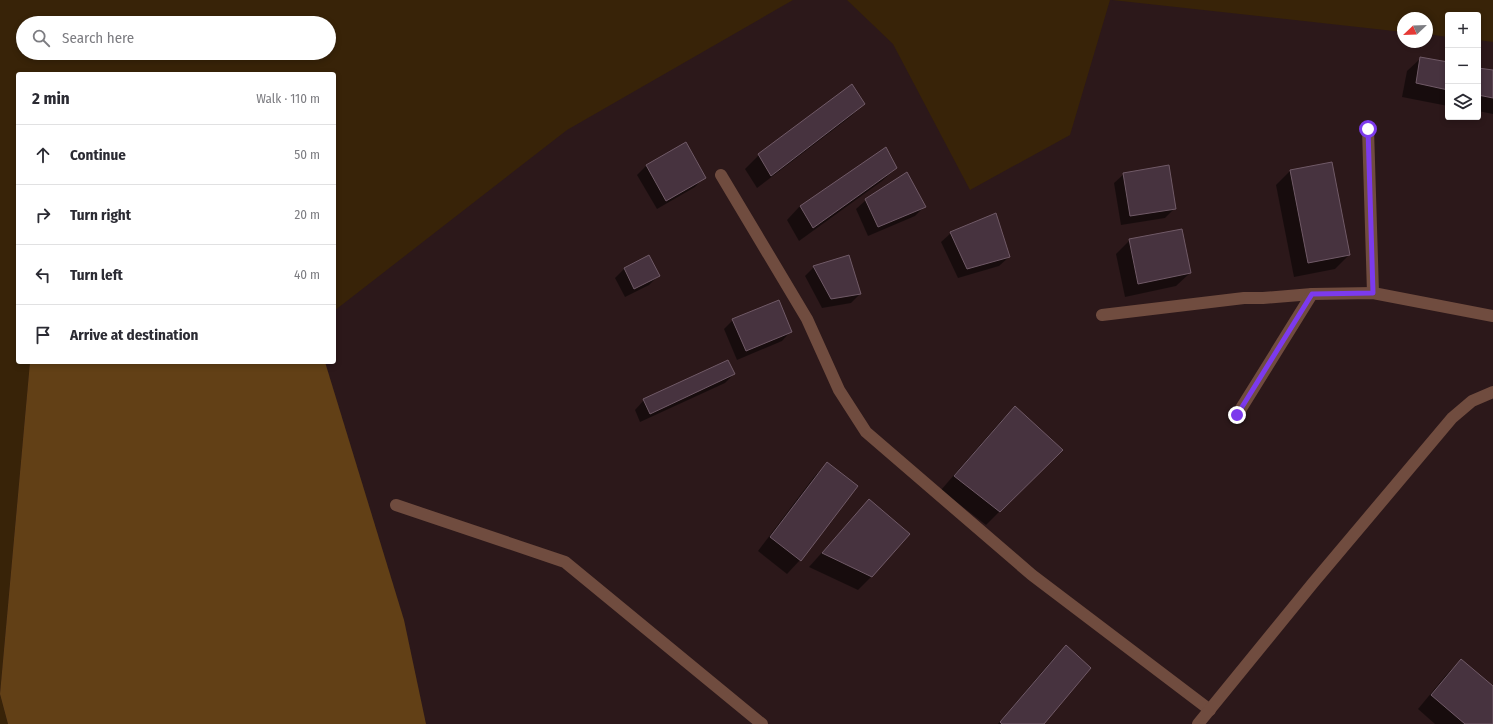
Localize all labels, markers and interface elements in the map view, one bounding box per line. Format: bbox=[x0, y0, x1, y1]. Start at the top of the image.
north arrow bbox=[1397, 12, 1433, 48]
map controls bbox=[1445, 12, 1481, 120]
button: + bbox=[1445, 12, 1481, 48]
search box bbox=[16, 16, 336, 60]
icon: search bbox=[30, 27, 52, 49]
text: Search here bbox=[62, 29, 134, 47]
button: − bbox=[1445, 48, 1481, 84]
button: layers bbox=[1445, 84, 1481, 120]
text: 2 min bbox=[32, 88, 70, 109]
text: Walk · 110 m bbox=[256, 91, 320, 106]
route start bbox=[1359, 120, 1377, 138]
icon: ahead bbox=[32, 144, 54, 166]
text: Continue bbox=[70, 146, 126, 164]
text: 50 m bbox=[294, 147, 320, 162]
icon: right bbox=[32, 204, 54, 226]
text: Turn right bbox=[70, 206, 131, 224]
text: 20 m bbox=[294, 207, 320, 222]
icon: left bbox=[32, 264, 54, 286]
text: Turn left bbox=[70, 266, 123, 284]
text: 40 m bbox=[294, 267, 320, 282]
icon: arrive bbox=[32, 324, 54, 346]
text: Arrive at destination bbox=[70, 326, 198, 344]
route end bbox=[1228, 406, 1246, 424]

